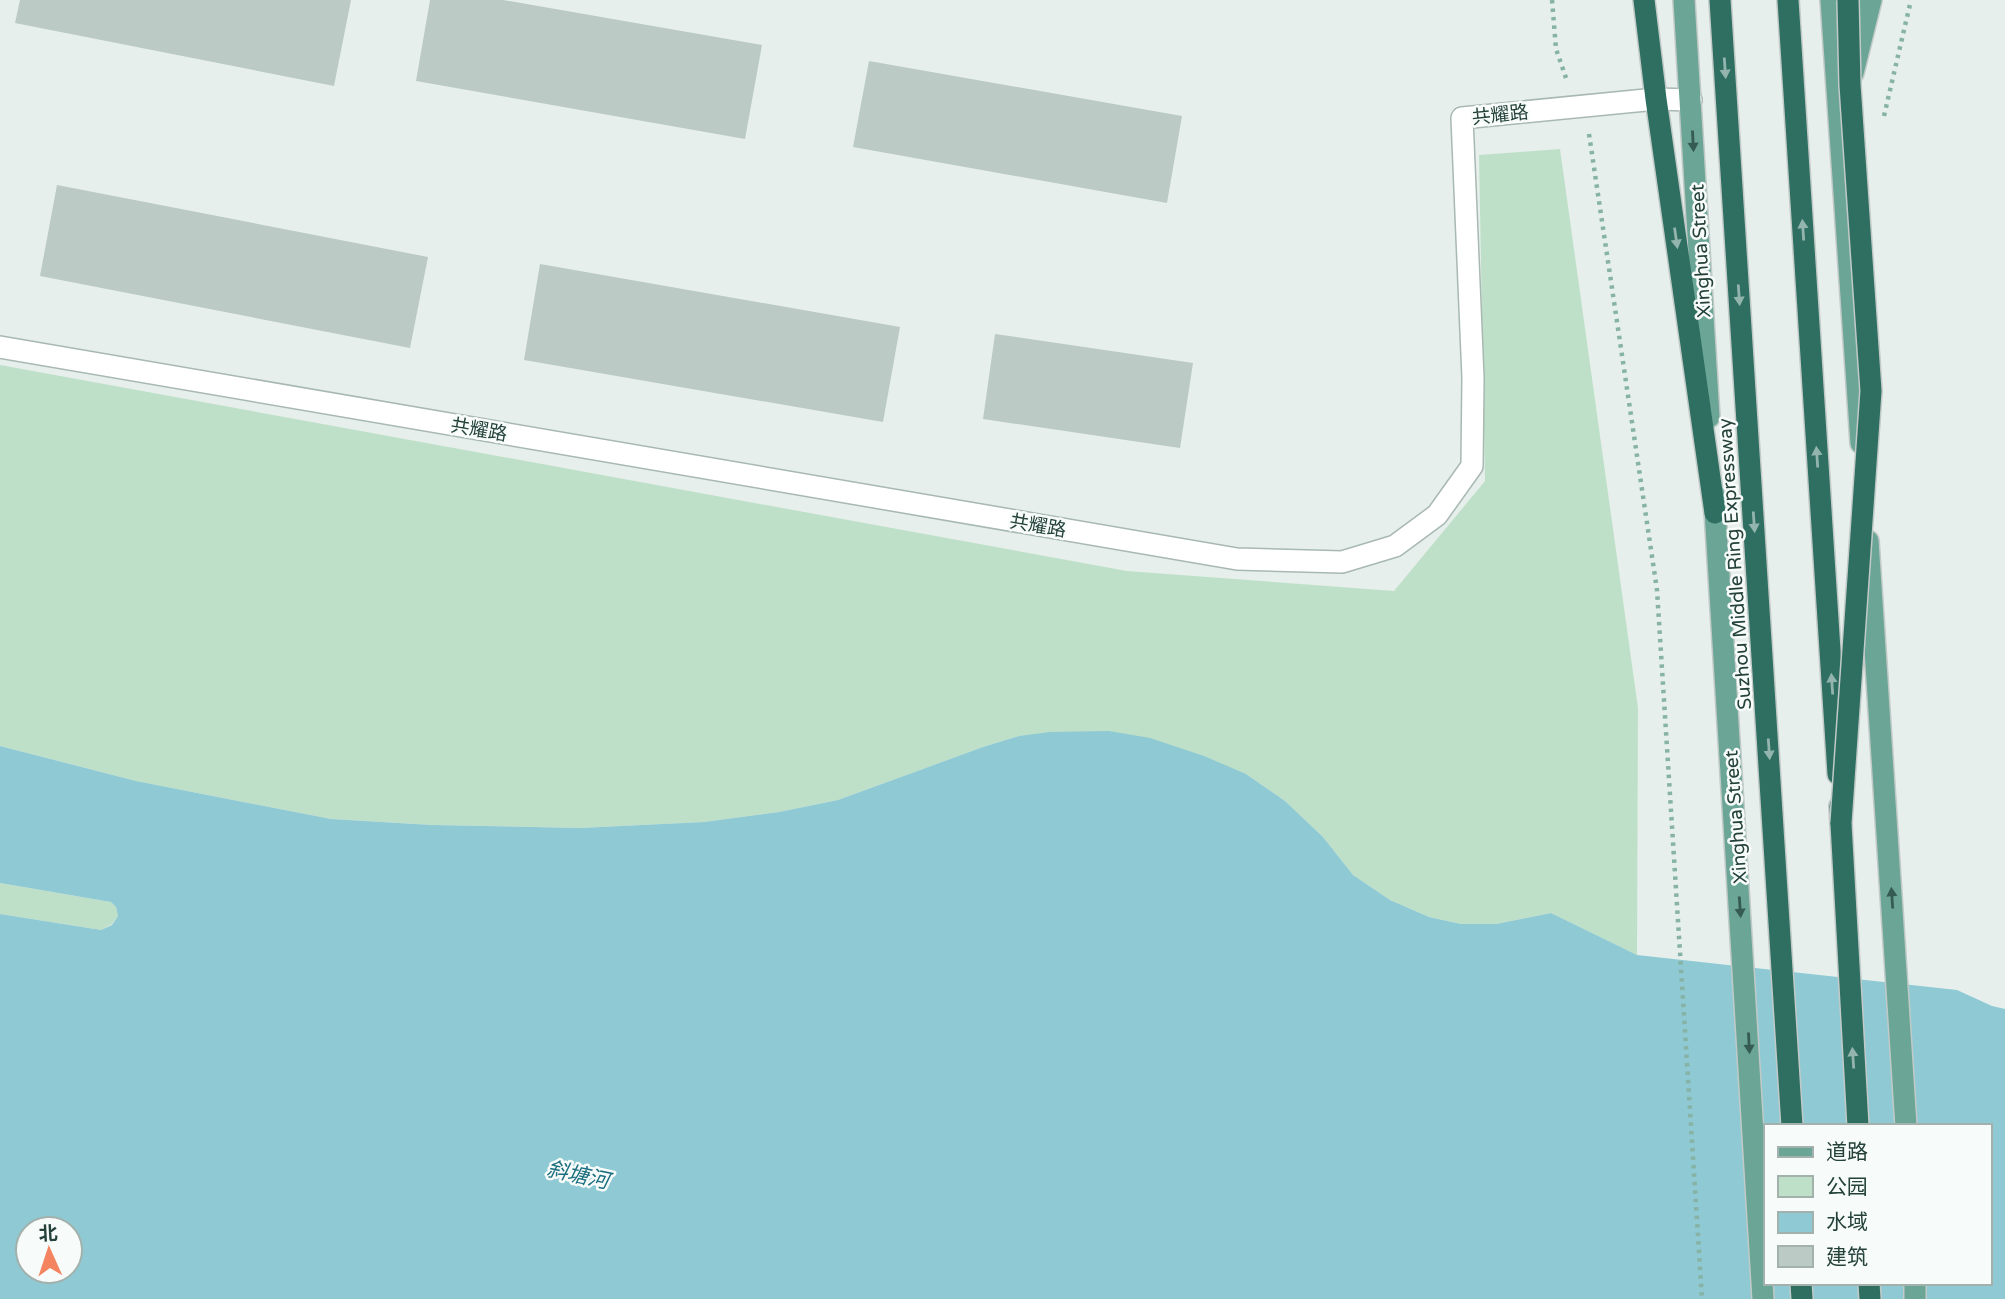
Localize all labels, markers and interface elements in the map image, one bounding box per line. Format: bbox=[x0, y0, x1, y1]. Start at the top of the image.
one-way arrow bbox=[1719, 57, 1730, 79]
street label: 共耀路 bbox=[1471, 101, 1530, 129]
one-way arrow bbox=[1688, 131, 1699, 153]
street label: Xinghua Street bbox=[1687, 183, 1715, 318]
one-way arrow bbox=[1797, 219, 1808, 241]
one-way arrow bbox=[1670, 227, 1681, 249]
one-way arrow bbox=[1734, 284, 1745, 306]
street label: 共耀路 bbox=[449, 414, 509, 446]
street label: Suzhou Middle Ring Expressway bbox=[1714, 417, 1756, 710]
one-way arrow bbox=[1811, 446, 1822, 468]
street label: 共耀路 bbox=[1008, 510, 1068, 542]
one-way arrow bbox=[1749, 511, 1760, 533]
one-way arrow bbox=[1826, 673, 1837, 695]
one-way arrow bbox=[1764, 738, 1775, 760]
street label: Xinghua Street bbox=[1720, 749, 1752, 885]
one-way arrow bbox=[1886, 887, 1897, 909]
one-way arrow bbox=[1735, 896, 1746, 918]
one-way arrow bbox=[1743, 1032, 1754, 1054]
one-way arrow bbox=[1848, 1046, 1859, 1068]
legend bbox=[1764, 1124, 1991, 1285]
text: 道路 bbox=[1826, 1140, 1868, 1165]
water label: 斜塘河 bbox=[544, 1157, 615, 1195]
text: 公园 bbox=[1826, 1175, 1868, 1200]
text: 水域 bbox=[1826, 1210, 1868, 1235]
north arrow bbox=[14, 1215, 84, 1285]
text: 北 bbox=[38, 1223, 58, 1246]
text: 建筑 bbox=[1826, 1245, 1868, 1270]

